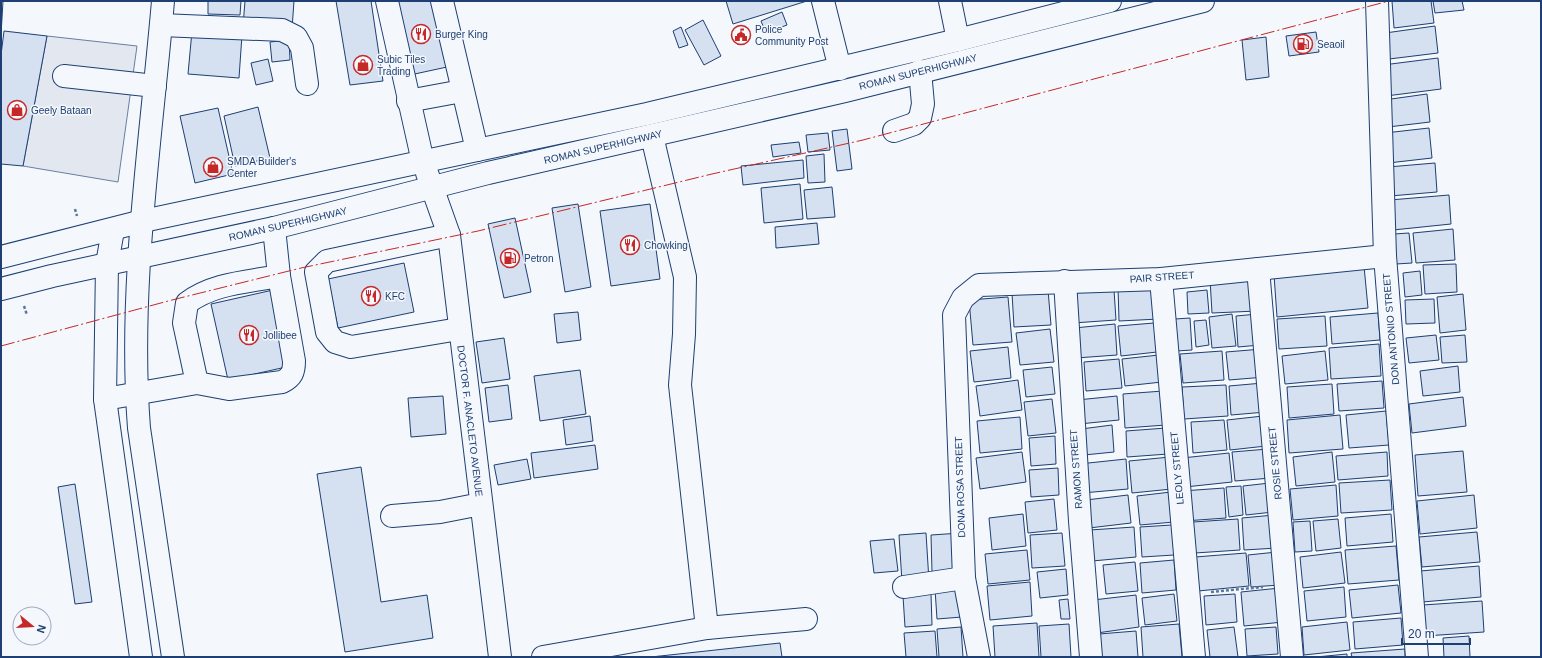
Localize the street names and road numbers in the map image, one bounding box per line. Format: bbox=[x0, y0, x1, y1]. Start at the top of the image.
street label: ROMAN SUPERHIGHWAY bbox=[858, 52, 978, 92]
street label: ROMAN SUPERHIGHWAY bbox=[543, 128, 664, 166]
street label: ROMAN SUPERHIGHWAY bbox=[228, 205, 349, 243]
street label: PAIR STREET bbox=[1129, 269, 1195, 285]
street label: DON ANTONIO STREET bbox=[1381, 273, 1401, 385]
street label: DOCTOR F. ANACLETO AVENUE bbox=[455, 345, 485, 498]
street label: ROSIE STREET bbox=[1266, 426, 1284, 500]
street label: RAMON STREET bbox=[1068, 429, 1084, 509]
street label: LEOLY STREET bbox=[1168, 431, 1186, 505]
street label: DONA ROSA STREET bbox=[953, 436, 967, 538]

